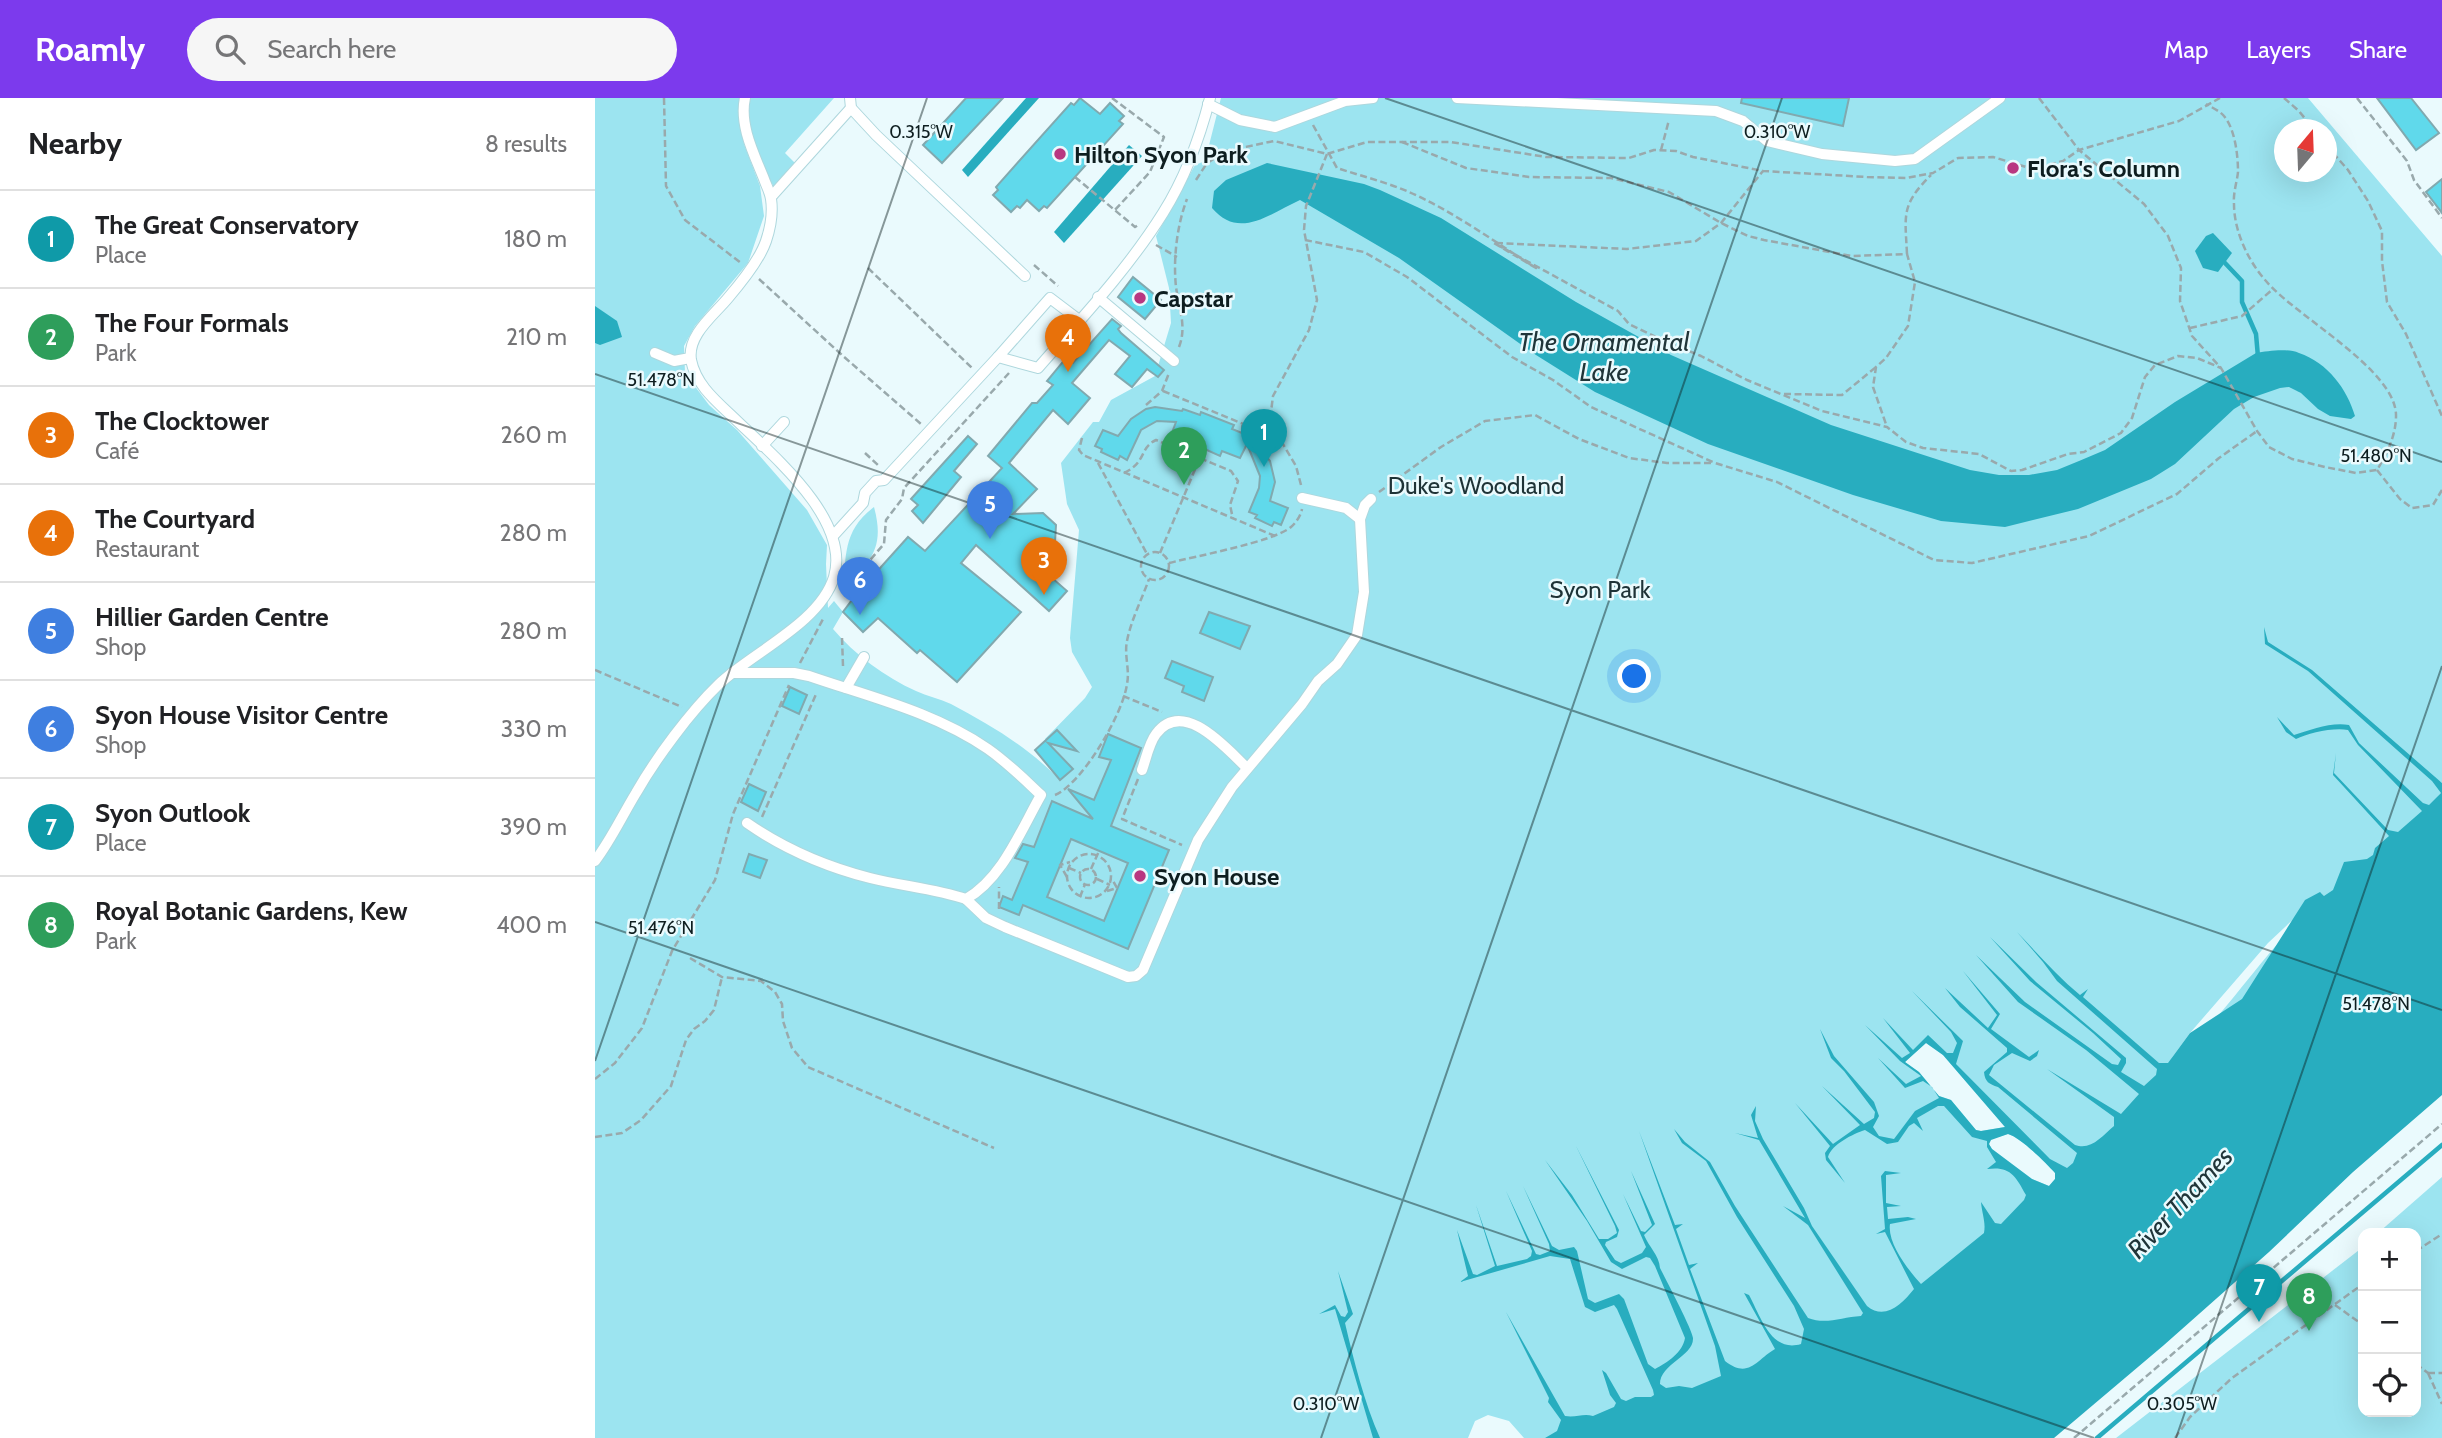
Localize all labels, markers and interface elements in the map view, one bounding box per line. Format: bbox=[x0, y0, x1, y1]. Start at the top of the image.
search box bbox=[187, 18, 677, 81]
text: Roamly bbox=[35, 29, 145, 69]
icon: search bbox=[211, 30, 249, 68]
text: Search here bbox=[267, 33, 396, 65]
text: Map bbox=[2164, 35, 2208, 64]
text: Layers bbox=[2246, 35, 2311, 64]
text: Share bbox=[2349, 35, 2407, 64]
north arrow bbox=[2274, 119, 2337, 182]
text: 0.315°W bbox=[889, 121, 953, 143]
text: 0.310°W bbox=[1744, 121, 1810, 143]
text: Nearby bbox=[28, 125, 122, 162]
text: 8 results bbox=[485, 130, 567, 158]
place label: Hilton Syon Park bbox=[1074, 140, 1248, 169]
marker: Hilton Syon Park bbox=[1052, 146, 1068, 162]
place label: Flora's Column bbox=[2027, 154, 2180, 183]
marker: Flora's Column bbox=[2005, 160, 2021, 176]
text: The Great Conservatory bbox=[95, 209, 359, 241]
text: 1 bbox=[47, 225, 55, 253]
text: 180 m bbox=[504, 225, 567, 253]
text: Place bbox=[95, 241, 147, 269]
place label: Capstar bbox=[1154, 284, 1233, 313]
marker: Capstar bbox=[1132, 290, 1148, 306]
text: The Four Formals bbox=[95, 307, 289, 339]
pin: 4 bbox=[1045, 314, 1091, 372]
text: 2 bbox=[45, 323, 57, 351]
text: 210 m bbox=[506, 323, 567, 351]
water label: The Ornamental Lake bbox=[1518, 326, 1690, 388]
text: Park bbox=[95, 339, 136, 367]
text: 51.478°N bbox=[627, 369, 695, 391]
text: The Clocktower bbox=[95, 405, 269, 437]
pin: 1 bbox=[1241, 409, 1287, 467]
text: 3 bbox=[45, 421, 57, 449]
text: 260 m bbox=[500, 421, 567, 449]
pin: 2 bbox=[1161, 427, 1207, 485]
text: Café bbox=[95, 437, 139, 465]
text: 51.480°N bbox=[2340, 445, 2412, 467]
park label: Duke's Woodland bbox=[1388, 471, 1564, 500]
pin: 5 bbox=[967, 481, 1013, 539]
text: The Courtyard bbox=[95, 503, 255, 535]
text: 4 bbox=[44, 519, 58, 547]
text: 280 m bbox=[500, 519, 567, 547]
text: Restaurant bbox=[95, 535, 199, 563]
pin: 3 bbox=[1021, 537, 1067, 595]
pin: 6 bbox=[837, 557, 883, 615]
park label: Syon Park bbox=[1550, 575, 1651, 604]
text: Hillier Garden Centre bbox=[95, 601, 329, 633]
text: 5 bbox=[45, 617, 57, 645]
text: 280 m bbox=[500, 617, 567, 645]
text: Shop bbox=[95, 633, 146, 661]
your location bbox=[1617, 659, 1651, 693]
text: Syon House Visitor Centre bbox=[95, 699, 388, 731]
text: 6 bbox=[45, 715, 57, 743]
text: 330 m bbox=[501, 715, 567, 743]
text: Shop bbox=[95, 731, 146, 759]
text: Syon Outlook bbox=[95, 797, 250, 829]
text: 7 bbox=[45, 813, 57, 841]
text: 390 m bbox=[500, 813, 567, 841]
text: Place bbox=[95, 829, 147, 857]
place label: Syon House bbox=[1154, 862, 1279, 891]
marker: Syon House bbox=[1132, 868, 1148, 884]
text: Royal Botanic Gardens, Kew bbox=[95, 895, 408, 927]
text: 8 bbox=[44, 911, 58, 939]
text: 400 m bbox=[496, 911, 567, 939]
text: 51.476°N bbox=[628, 917, 694, 939]
text: Park bbox=[95, 927, 136, 955]
text: 51.478°N bbox=[2342, 993, 2410, 1015]
water label: River Thames bbox=[2121, 1141, 2239, 1265]
map controls bbox=[2358, 1228, 2421, 1417]
button: + bbox=[2358, 1228, 2421, 1291]
pin: 7 bbox=[2236, 1264, 2282, 1322]
pin: 8 bbox=[2286, 1273, 2332, 1331]
button: − bbox=[2358, 1291, 2421, 1354]
button: locate bbox=[2358, 1354, 2421, 1417]
text: 0.310°W bbox=[1293, 1393, 1359, 1415]
text: 0.305°W bbox=[2147, 1393, 2217, 1415]

